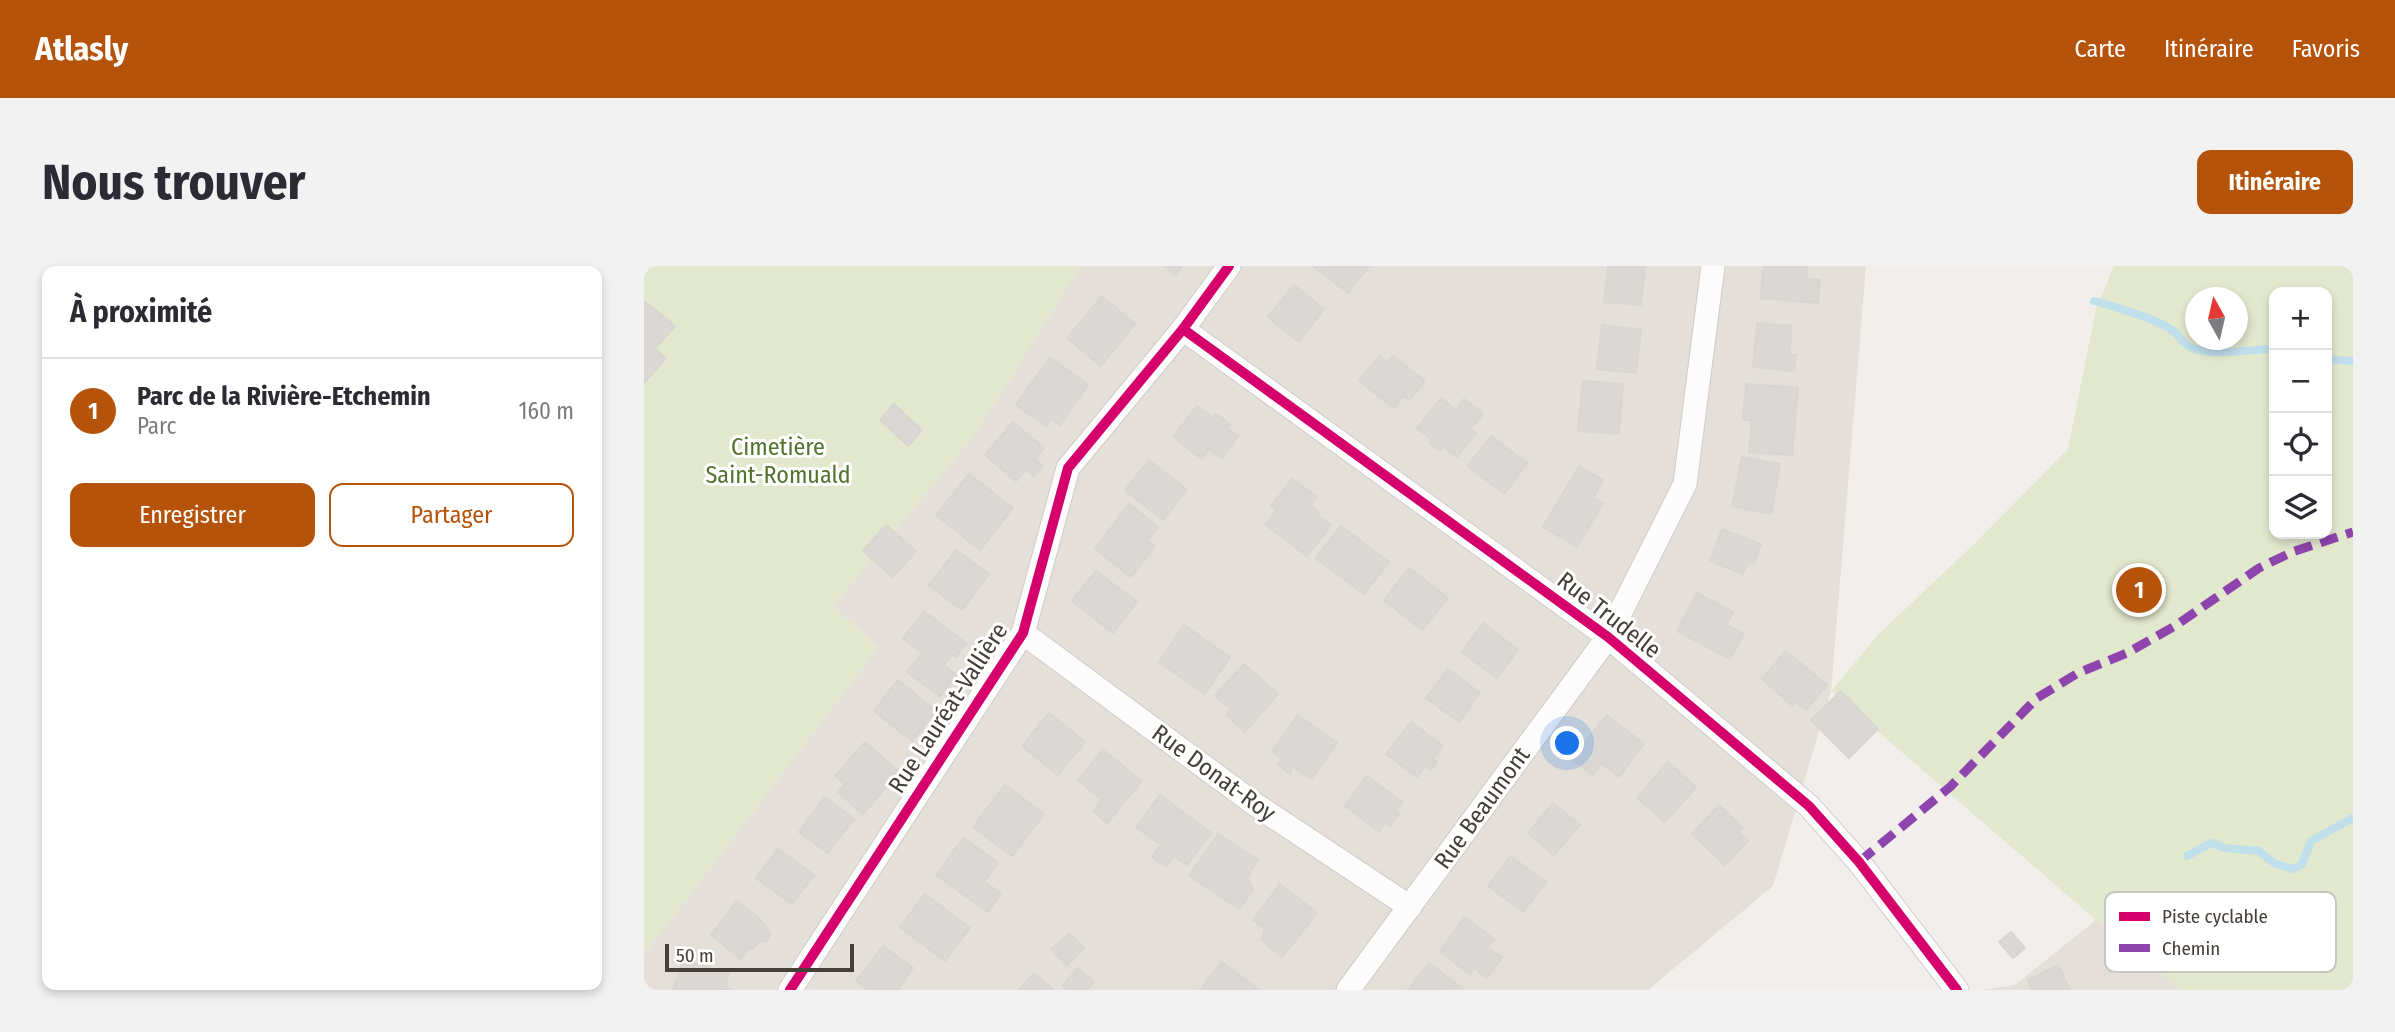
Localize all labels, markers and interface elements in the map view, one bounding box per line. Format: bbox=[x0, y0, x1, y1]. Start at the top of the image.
text: Atlasly bbox=[35, 29, 128, 69]
text: Carte bbox=[2075, 35, 2126, 63]
text: Itinéraire bbox=[2164, 35, 2254, 63]
text: Favoris bbox=[2292, 35, 2360, 63]
button: Itinéraire bbox=[2197, 150, 2353, 214]
text: Nous trouver bbox=[42, 153, 305, 212]
north arrow bbox=[2185, 287, 2248, 350]
map controls bbox=[2269, 287, 2332, 539]
button: + bbox=[2269, 287, 2332, 350]
text: À proximité bbox=[70, 294, 212, 330]
button: − bbox=[2269, 350, 2332, 413]
text: Parc de la Rivière-Etchemin bbox=[137, 381, 431, 412]
text: 1 bbox=[88, 397, 98, 425]
text: 160 m bbox=[519, 397, 574, 425]
text: Parc bbox=[137, 412, 176, 440]
button: locate bbox=[2269, 413, 2332, 476]
park label: Cimetière Saint-Romuald bbox=[705, 433, 851, 489]
button: layers bbox=[2269, 476, 2332, 539]
button: Enregistrer bbox=[70, 483, 315, 547]
button: Partager bbox=[329, 483, 574, 547]
pin: 1 bbox=[2116, 564, 2162, 616]
street label: Rue Trudelle bbox=[1552, 566, 1666, 664]
street label: Rue Lauréat-Vallière bbox=[883, 618, 1013, 798]
street label: Rue Donat-Roy bbox=[1147, 719, 1281, 827]
your location bbox=[1550, 726, 1584, 760]
street label: Rue Beaumont bbox=[1428, 741, 1536, 874]
legend bbox=[2105, 892, 2336, 972]
text: Piste cyclable bbox=[2162, 905, 2268, 928]
text: Chemin bbox=[2162, 937, 2220, 960]
scale bar bbox=[665, 941, 854, 973]
text: 50 m bbox=[676, 944, 714, 967]

